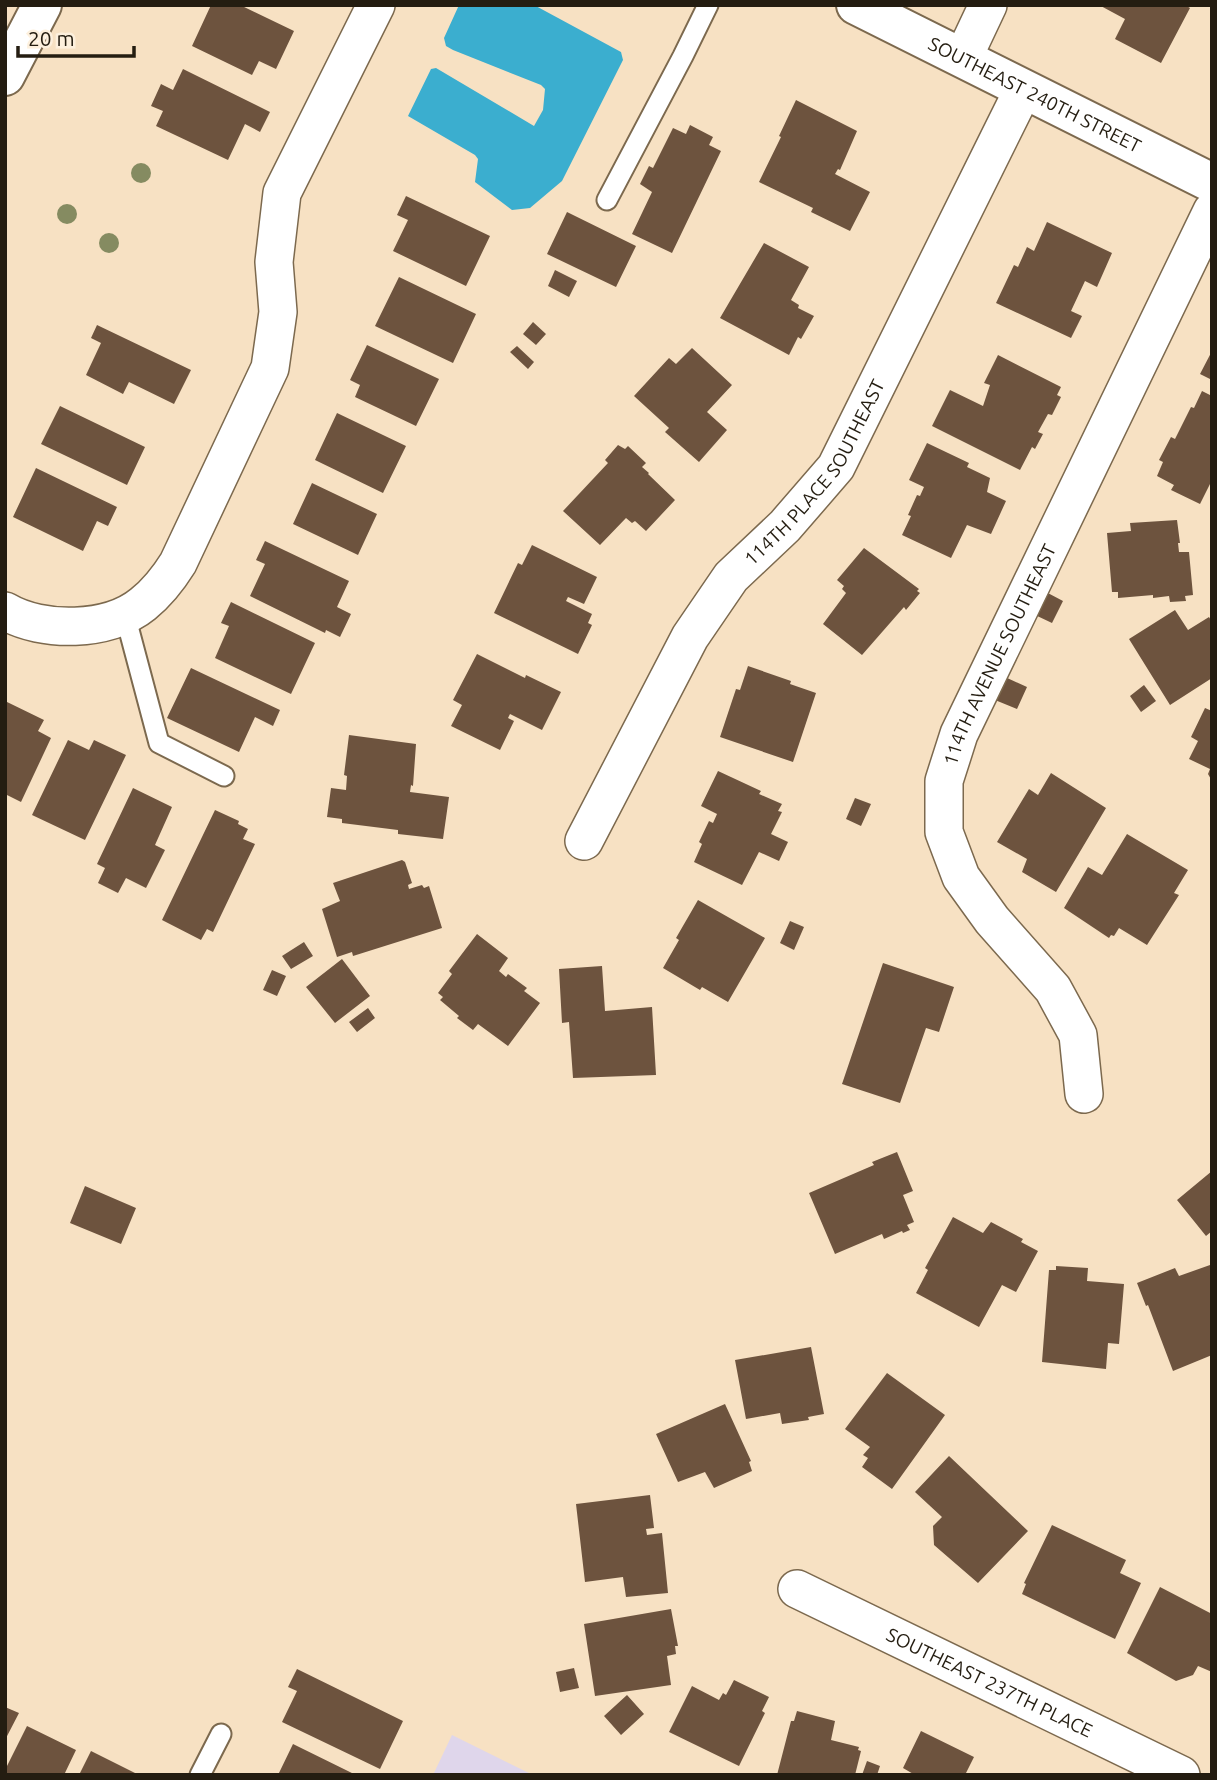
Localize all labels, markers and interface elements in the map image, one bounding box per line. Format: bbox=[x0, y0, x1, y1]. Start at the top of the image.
scale bar bbox=[18, 14, 133, 58]
text: 20 m bbox=[28, 26, 75, 50]
street label: SOUTHEAST 240TH STREET bbox=[925, 32, 1145, 157]
street label: 114TH PLACE SOUTHEAST bbox=[740, 375, 889, 570]
street label: 114TH AVENUE SOUTHEAST bbox=[939, 540, 1060, 768]
street label: SOUTHEAST 237TH PLACE bbox=[883, 1623, 1096, 1742]

